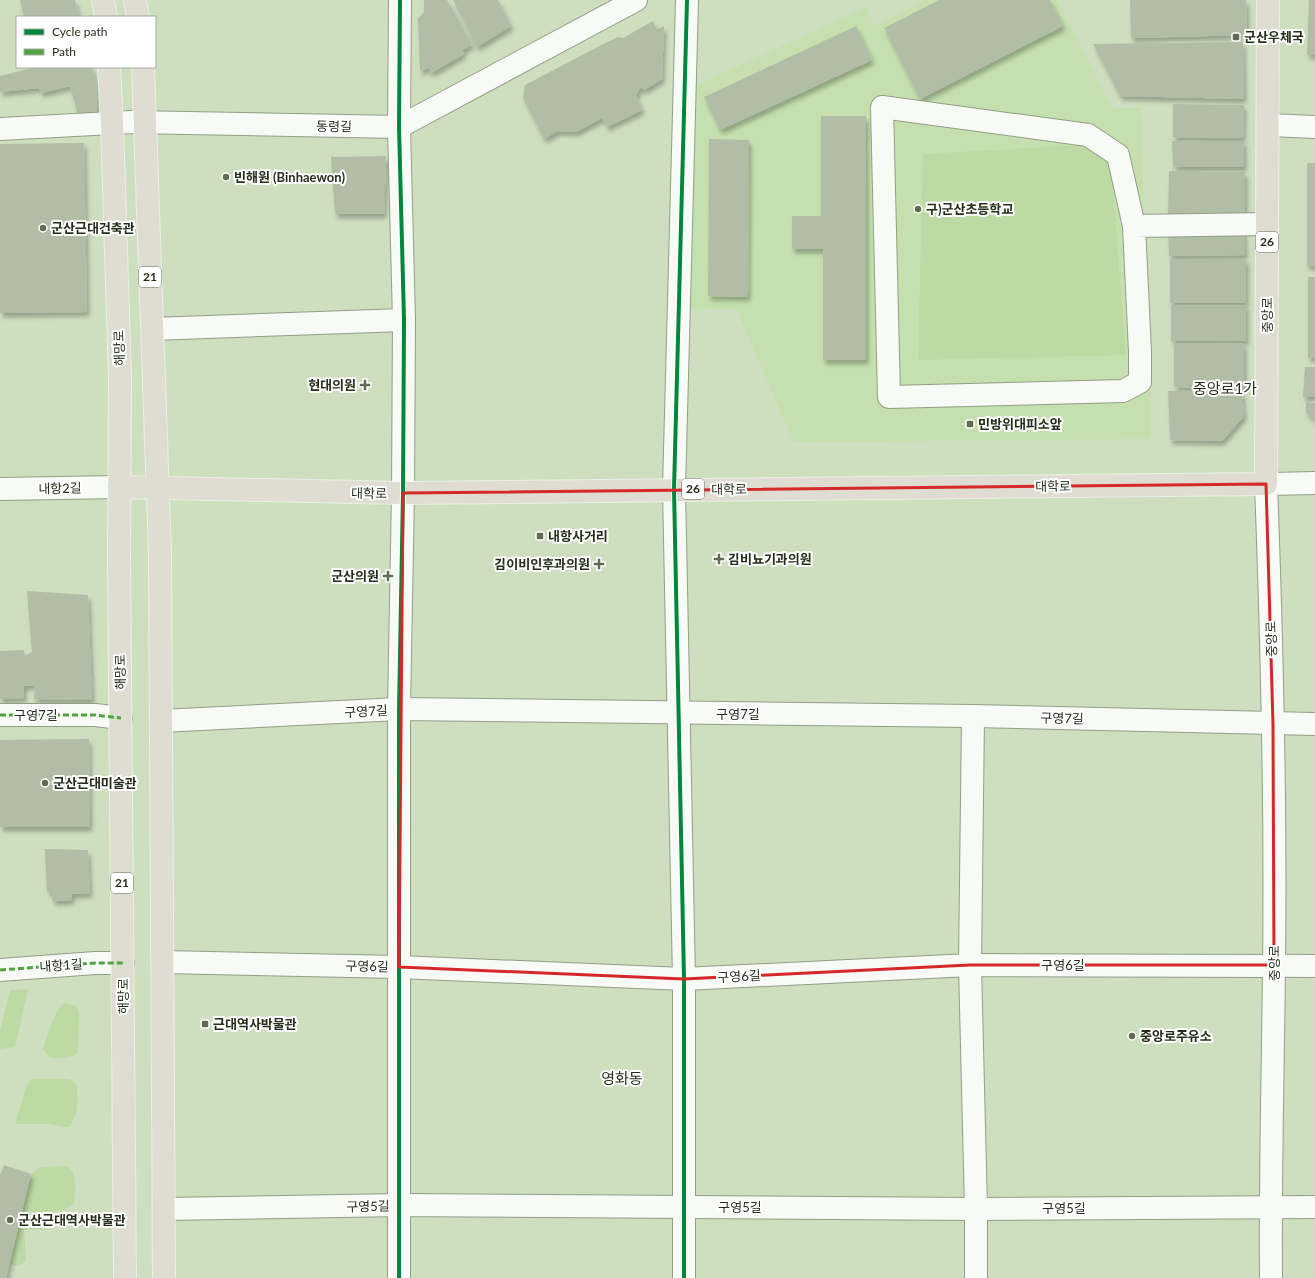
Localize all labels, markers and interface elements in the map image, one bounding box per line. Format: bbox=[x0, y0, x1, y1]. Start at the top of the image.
legend bbox=[16, 16, 156, 68]
text: Cycle path bbox=[52, 24, 107, 39]
place label: 군산우체국 bbox=[1244, 29, 1304, 45]
marker: 군산우체국 bbox=[1231, 32, 1241, 42]
text: Path bbox=[52, 44, 76, 59]
street label: 동령길 bbox=[316, 118, 352, 134]
place label: 빈해원 (Binhaewon) bbox=[234, 169, 346, 185]
marker: 빈해원 (Binhaewon) bbox=[221, 172, 231, 182]
place label: 구)군산초등학교 bbox=[926, 201, 1013, 217]
marker: 구)군산초등학교 bbox=[913, 204, 923, 214]
place label: 군산근대건축관 bbox=[51, 220, 135, 236]
marker: 군산근대건축관 bbox=[38, 223, 48, 233]
road number: 26 bbox=[1256, 232, 1278, 252]
road number: 21 bbox=[139, 267, 161, 287]
street label: 중앙로 bbox=[1259, 297, 1275, 333]
street label: 해망로 bbox=[110, 330, 128, 366]
place label: 현대의원 bbox=[308, 377, 356, 393]
marker: 현대의원 bbox=[359, 379, 371, 391]
district label: 중앙로1가 bbox=[1193, 379, 1257, 397]
place label: 민방위대피소앞 bbox=[978, 416, 1062, 432]
marker: 민방위대피소앞 bbox=[965, 419, 975, 429]
street label: 대학로 bbox=[1035, 478, 1071, 494]
road number: 26 bbox=[682, 479, 704, 499]
street label: 내항2길 bbox=[38, 480, 82, 496]
street label: 대학로 bbox=[711, 481, 747, 497]
street label: 대학로 bbox=[351, 485, 387, 501]
place label: 내항사거리 bbox=[548, 528, 608, 544]
marker: 내항사거리 bbox=[535, 531, 545, 541]
place label: 김비뇨기과의원 bbox=[728, 551, 812, 567]
marker: 김비뇨기과의원 bbox=[713, 553, 725, 565]
place label: 김이비인후과의원 bbox=[494, 556, 590, 572]
marker: 김이비인후과의원 bbox=[593, 558, 605, 570]
place label: 군산의원 bbox=[331, 568, 379, 584]
marker: 군산의원 bbox=[382, 570, 394, 582]
street label: 중앙로 bbox=[1262, 621, 1280, 657]
street label: 해망로 bbox=[112, 654, 128, 690]
street label: 구영7길 bbox=[344, 702, 388, 720]
street label: 구영7길 bbox=[716, 706, 760, 722]
street label: 구영7길 bbox=[14, 707, 58, 723]
street label: 구영7길 bbox=[1040, 710, 1084, 726]
place label: 군산근대미술관 bbox=[53, 775, 137, 791]
marker: 군산근대미술관 bbox=[40, 778, 50, 788]
road number: 21 bbox=[111, 873, 133, 893]
street label: 중앙로 bbox=[1266, 945, 1282, 981]
street label: 내항1길 bbox=[39, 956, 83, 974]
street label: 구영6길 bbox=[1041, 957, 1085, 973]
street label: 구영6길 bbox=[345, 958, 389, 974]
street label: 구영6길 bbox=[717, 967, 761, 985]
street label: 해망로 bbox=[115, 978, 131, 1014]
place label: 근대역사박물관 bbox=[213, 1016, 297, 1032]
marker: 근대역사박물관 bbox=[200, 1019, 210, 1029]
place label: 중앙로주유소 bbox=[1140, 1028, 1212, 1044]
marker: 중앙로주유소 bbox=[1127, 1031, 1137, 1041]
district label: 영화동 bbox=[601, 1069, 643, 1087]
street label: 구영5길 bbox=[346, 1198, 390, 1214]
street label: 구영5길 bbox=[718, 1199, 762, 1215]
street label: 구영5길 bbox=[1042, 1200, 1086, 1216]
place label: 군산근대역사박물관 bbox=[18, 1212, 126, 1228]
marker: 군산근대역사박물관 bbox=[5, 1215, 15, 1225]

